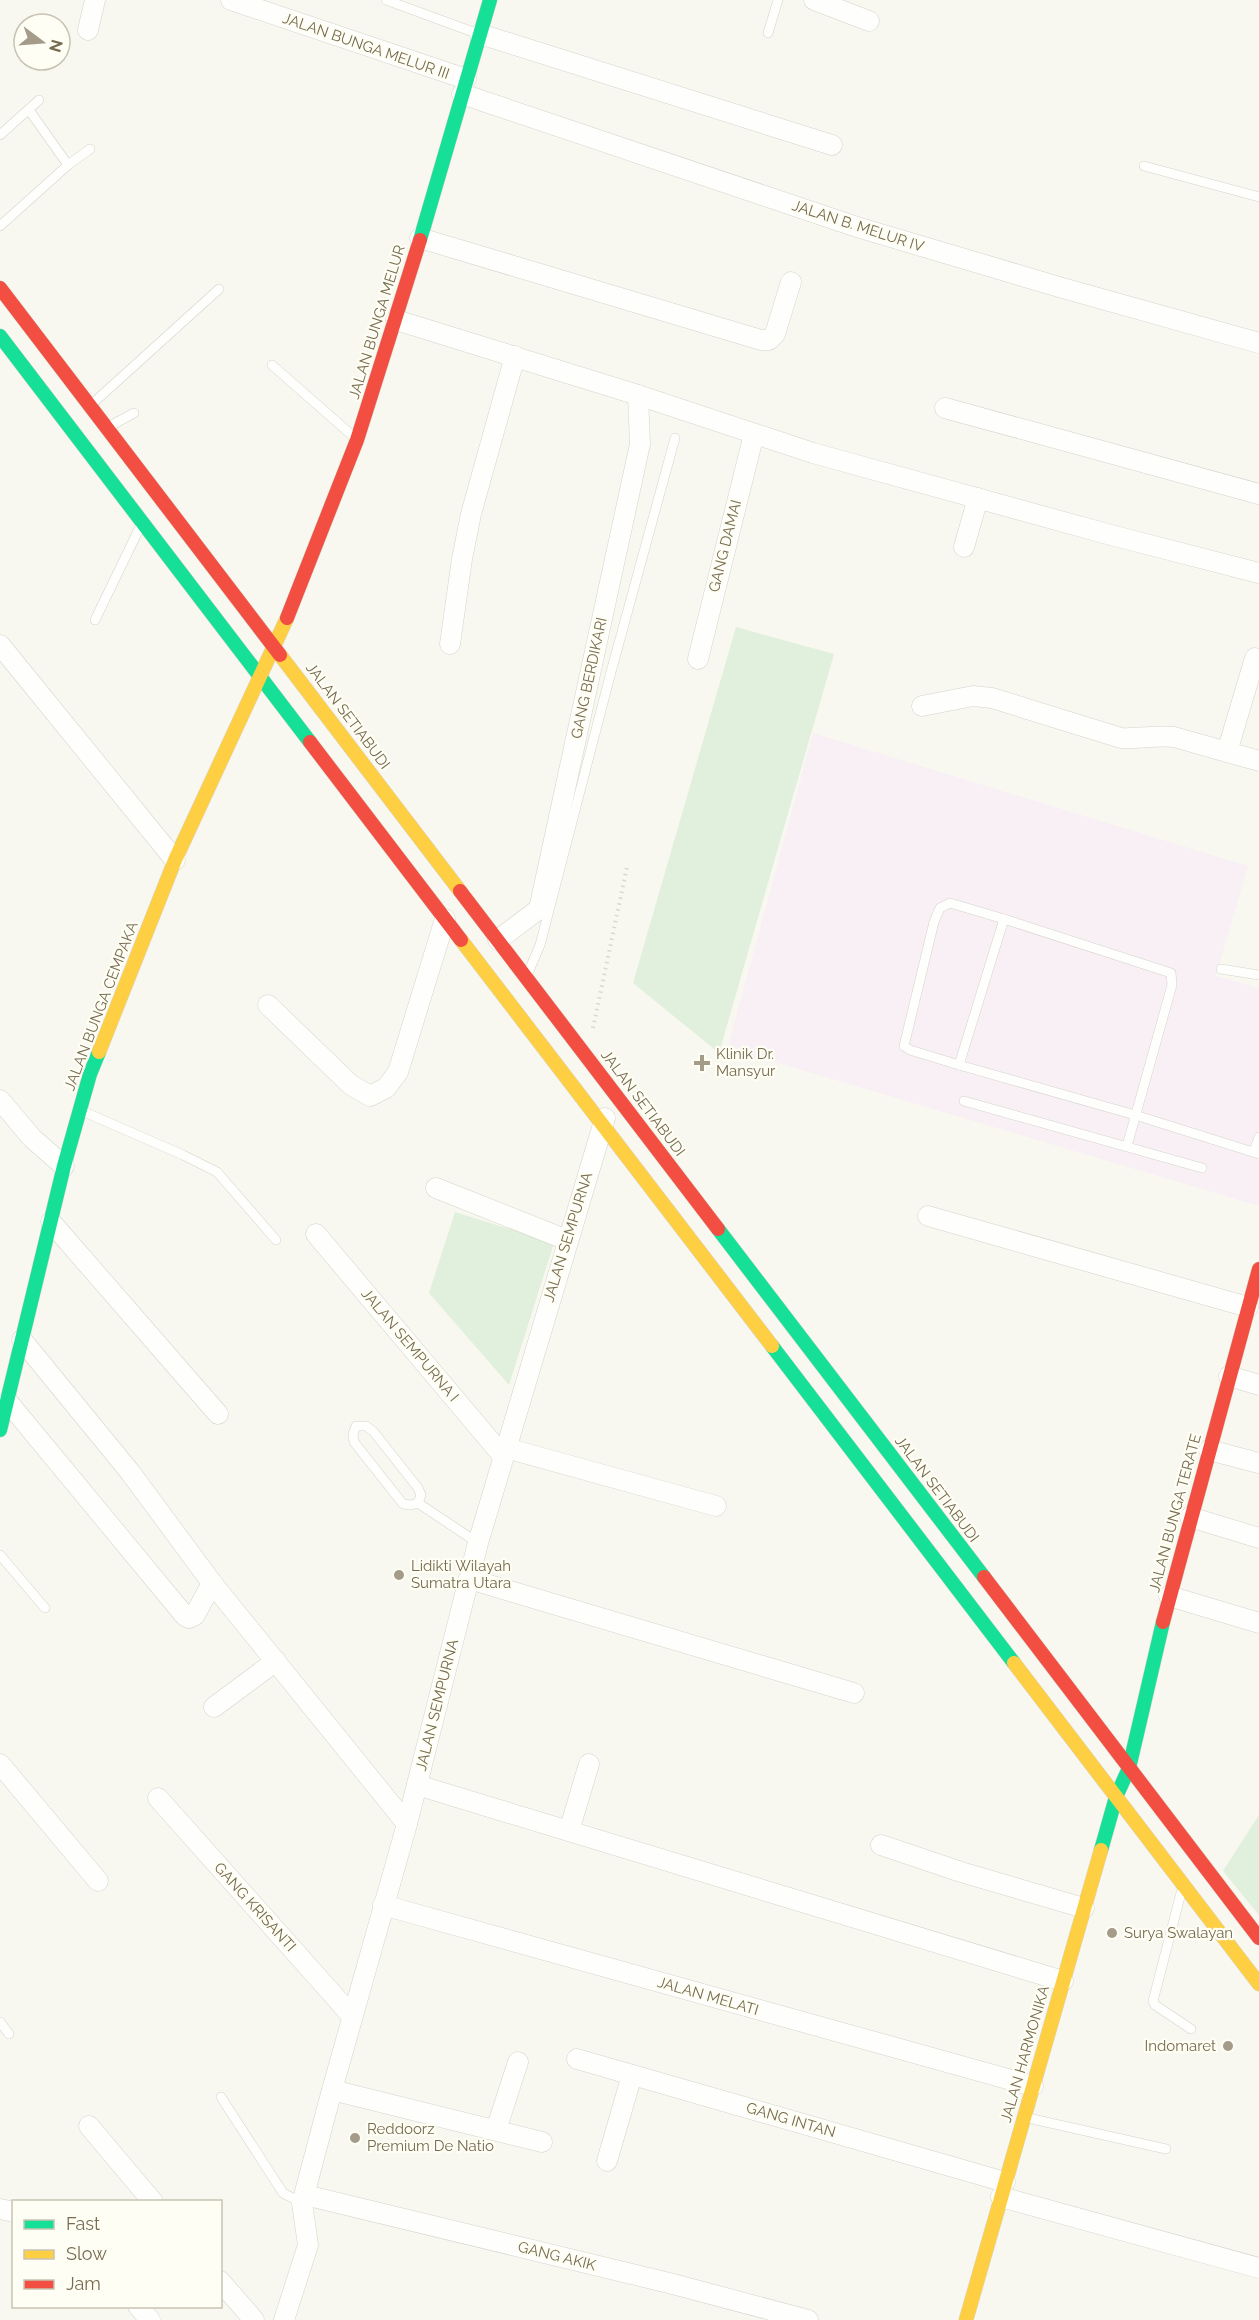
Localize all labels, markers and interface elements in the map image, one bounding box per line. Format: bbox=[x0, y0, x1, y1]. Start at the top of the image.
street label: JALAN BUNGA MELUR III bbox=[280, 9, 452, 83]
north arrow bbox=[12, 12, 72, 72]
text: N bbox=[45, 38, 67, 54]
street label: JALAN B. MELUR IV bbox=[790, 196, 926, 256]
street label: JALAN BUNGA MELUR bbox=[345, 243, 409, 401]
street label: GANG DAMAI bbox=[705, 498, 745, 594]
street label: GANG BERDIKARI bbox=[567, 616, 611, 740]
street label: JALAN SETIABUDI bbox=[302, 659, 394, 773]
street label: JALAN BUNGA CEMPAKA bbox=[60, 919, 142, 1093]
place label: Klinik Dr. Mansyur bbox=[716, 1045, 776, 1080]
street label: JALAN SETIABUDI bbox=[597, 1046, 689, 1160]
marker: Klinik Dr. Mansyur bbox=[693, 1054, 711, 1072]
street label: JALAN SEMPURNA bbox=[540, 1170, 596, 1304]
street label: JALAN SEMPURNA I bbox=[357, 1285, 463, 1405]
street label: JALAN SETIABUDI bbox=[891, 1432, 983, 1546]
street label: JALAN BUNGA TERATE bbox=[1145, 1432, 1205, 1594]
place label: Lidikti Wilayah Sumatra Utara bbox=[411, 1557, 511, 1592]
marker: Lidikti Wilayah Sumatra Utara bbox=[392, 1568, 406, 1582]
street label: JALAN SEMPURNA bbox=[412, 1637, 462, 1773]
street label: GANG KRISANTI bbox=[210, 1859, 300, 1955]
place label: Surya Swalayan bbox=[1124, 1924, 1233, 1942]
marker: Surya Swalayan bbox=[1105, 1926, 1119, 1940]
street label: JALAN MELATI bbox=[655, 1973, 761, 2019]
street label: JALAN HARMONIKA bbox=[997, 1983, 1053, 2125]
place label: Indomaret bbox=[1145, 2037, 1216, 2055]
marker: Indomaret bbox=[1221, 2039, 1235, 2053]
street label: GANG INTAN bbox=[744, 2099, 838, 2141]
place label: Reddoorz Premium De Natio bbox=[367, 2120, 494, 2155]
marker: Reddoorz Premium De Natio bbox=[348, 2131, 362, 2145]
legend bbox=[12, 2200, 222, 2308]
text: Fast bbox=[66, 2213, 100, 2234]
street label: GANG AKIK bbox=[516, 2238, 598, 2274]
text: Slow bbox=[66, 2243, 107, 2264]
text: Jam bbox=[66, 2273, 101, 2294]

